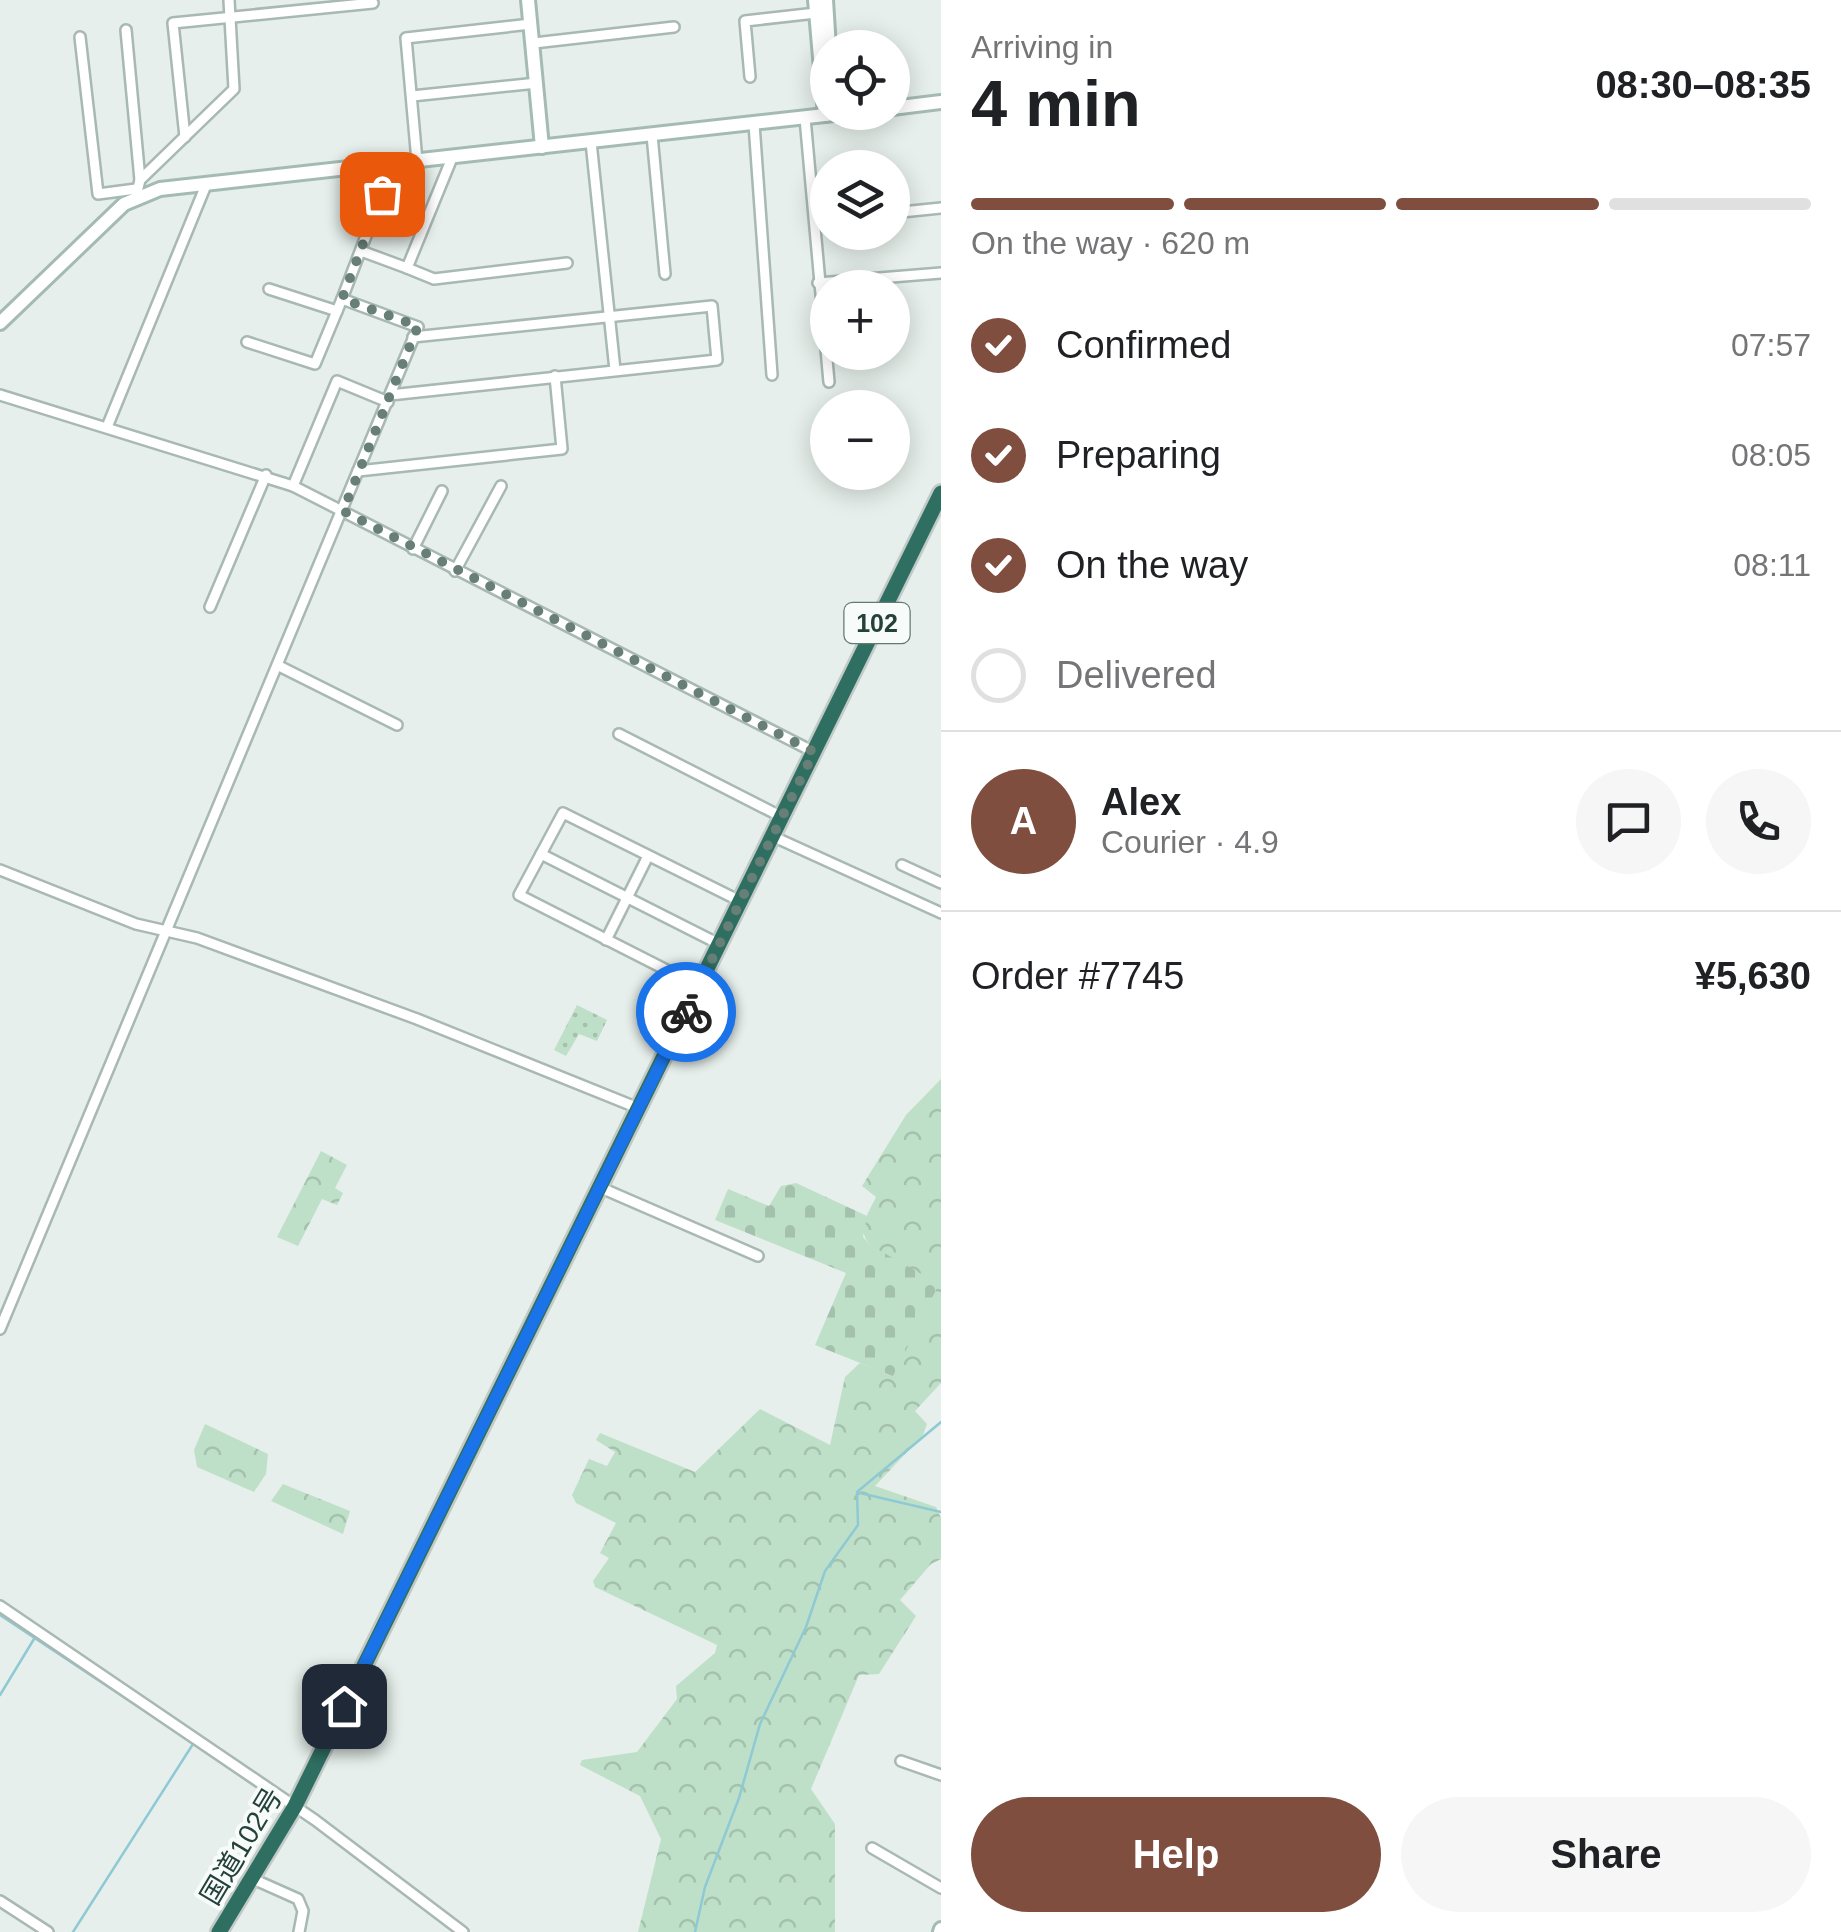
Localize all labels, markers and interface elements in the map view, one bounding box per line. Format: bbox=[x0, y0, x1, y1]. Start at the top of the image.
text: Arriving in bbox=[971, 29, 1113, 65]
map controls bbox=[810, 30, 910, 490]
button: locate bbox=[810, 30, 910, 130]
text: 08:30–08:35 bbox=[1595, 64, 1811, 106]
text: 4 min bbox=[971, 67, 1141, 140]
button: layers bbox=[810, 150, 910, 250]
pin bbox=[340, 152, 425, 237]
icon: bag bbox=[355, 167, 410, 222]
text: On the way · 620 m bbox=[971, 225, 1250, 261]
button: + bbox=[810, 270, 910, 370]
icon: check bbox=[971, 318, 1026, 373]
text: Confirmed bbox=[1056, 324, 1231, 366]
text: 07:57 bbox=[1731, 327, 1811, 363]
button: − bbox=[810, 390, 910, 490]
icon: check bbox=[971, 428, 1026, 483]
text: Preparing bbox=[1056, 434, 1221, 476]
text: 08:05 bbox=[1731, 437, 1811, 473]
icon: check bbox=[971, 538, 1026, 593]
text: On the way bbox=[1056, 544, 1248, 586]
text: 08:11 bbox=[1733, 547, 1811, 583]
road number: 102 bbox=[844, 603, 910, 643]
text: Delivered bbox=[1056, 654, 1217, 696]
button: chat bbox=[1576, 769, 1681, 874]
button: phone bbox=[1706, 769, 1811, 874]
text: Alex bbox=[1101, 781, 1181, 823]
text: A bbox=[1010, 800, 1037, 842]
text: Courier · 4.9 bbox=[1101, 824, 1279, 860]
text: Order #7745 bbox=[971, 955, 1184, 997]
text: ¥5,630 bbox=[1695, 955, 1811, 997]
courier bbox=[636, 962, 736, 1062]
icon: bike bbox=[659, 985, 714, 1040]
pin bbox=[302, 1664, 387, 1749]
icon: home bbox=[317, 1679, 372, 1734]
street label: 国道102号 bbox=[194, 1782, 288, 1910]
button: Help bbox=[971, 1797, 1381, 1912]
button: Share bbox=[1401, 1797, 1811, 1912]

